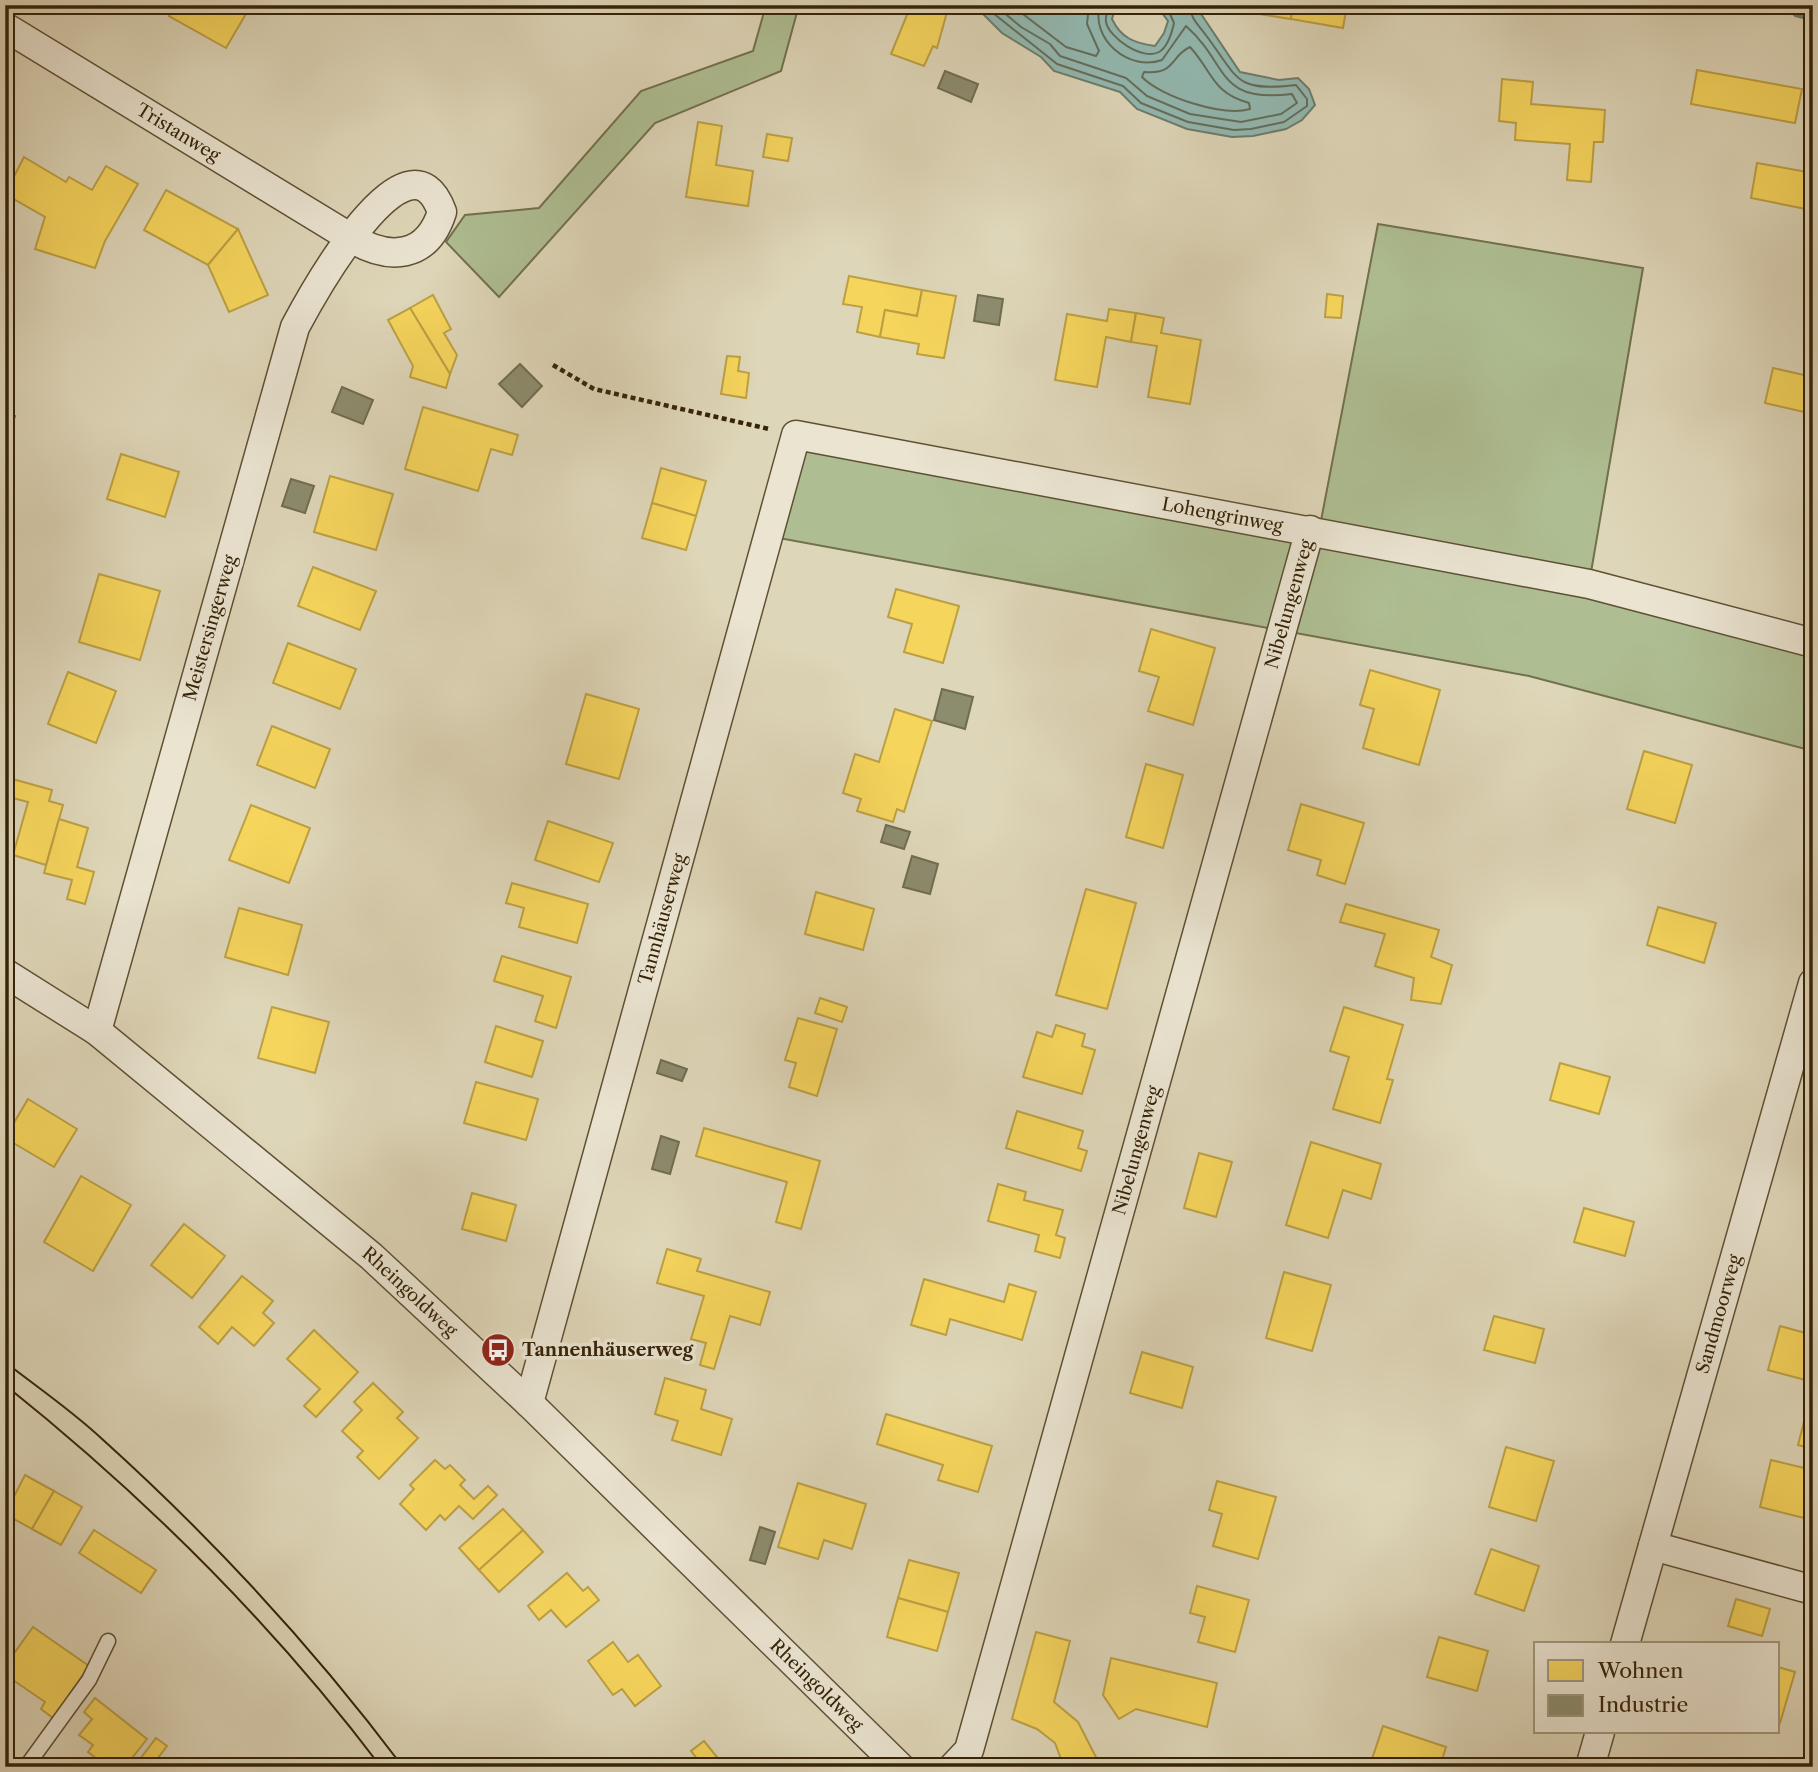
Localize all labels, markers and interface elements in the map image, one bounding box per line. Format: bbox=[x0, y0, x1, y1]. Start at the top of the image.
street label: Tristanweg bbox=[133, 99, 225, 167]
street label: Lohengrinweg bbox=[1160, 493, 1285, 537]
street label: Nibelungenweg bbox=[1261, 537, 1318, 671]
street label: Meistersingerweg bbox=[179, 552, 241, 703]
street label: Tannhäuserweg bbox=[634, 850, 691, 987]
street label: Nibelungenweg bbox=[1108, 1083, 1165, 1217]
street label: Rheingoldweg bbox=[358, 1242, 462, 1342]
street label: Sandmoorweg bbox=[1691, 1251, 1746, 1376]
bus stop icon: Tannenhäuserweg bbox=[479, 1331, 517, 1369]
place label: Tannenhäuserweg bbox=[522, 1339, 694, 1361]
street label: Rheingoldweg bbox=[765, 1635, 868, 1736]
legend bbox=[1534, 1642, 1780, 1734]
text: Wohnen bbox=[1597, 1658, 1683, 1683]
text: Industrie bbox=[1598, 1692, 1688, 1717]

